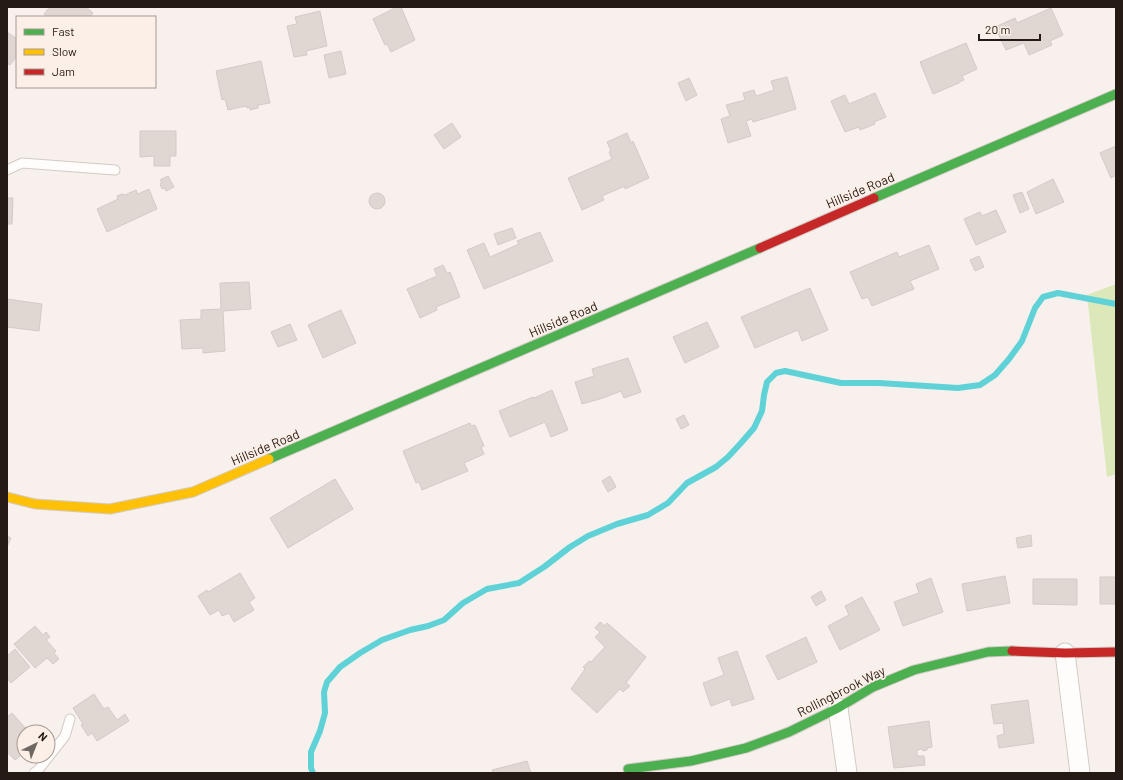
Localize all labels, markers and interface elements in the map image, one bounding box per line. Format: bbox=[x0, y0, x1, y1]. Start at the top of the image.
legend bbox=[16, 16, 156, 88]
scale bar bbox=[979, 16, 1040, 42]
text: 20 m bbox=[985, 22, 1011, 36]
text: Fast bbox=[52, 24, 75, 38]
text: Slow bbox=[52, 44, 77, 58]
text: Jam bbox=[52, 64, 75, 78]
street label: Hillside Road bbox=[823, 168, 897, 212]
street label: Hillside Road bbox=[526, 297, 600, 341]
street label: Hillside Road bbox=[228, 425, 302, 469]
street label: Rollingbrook Way bbox=[794, 662, 888, 720]
north arrow bbox=[16, 724, 56, 764]
text: N bbox=[36, 729, 50, 744]

